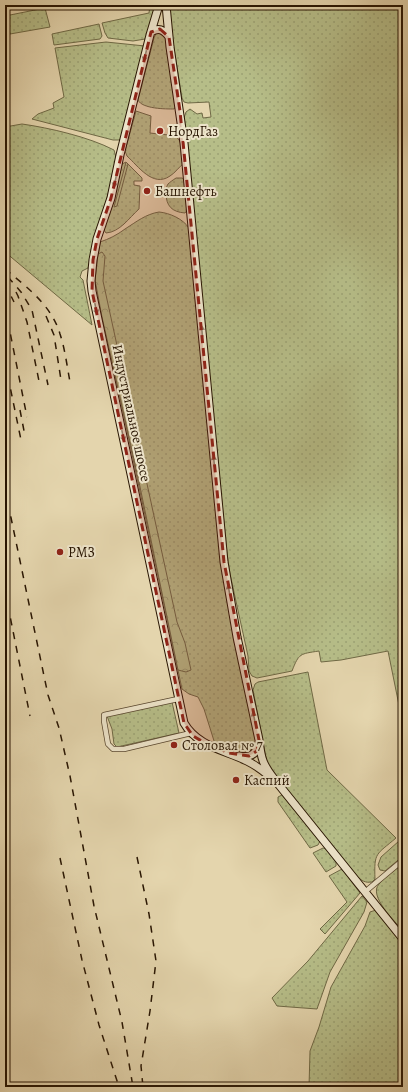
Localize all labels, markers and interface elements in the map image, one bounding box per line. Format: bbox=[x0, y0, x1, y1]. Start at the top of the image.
one-way arrow bbox=[142, 50, 148, 62]
place label: НордГаз bbox=[168, 122, 218, 141]
marker: НордГаз bbox=[155, 126, 165, 136]
one-way arrow bbox=[111, 176, 117, 189]
place label: Башнефть bbox=[155, 182, 217, 201]
marker: Башнефть bbox=[142, 186, 152, 196]
one-way arrow bbox=[93, 303, 99, 315]
one-way arrow bbox=[199, 325, 205, 338]
street label: Индустриальное шоссе bbox=[108, 343, 155, 484]
one-way arrow bbox=[121, 430, 127, 442]
one-way arrow bbox=[211, 455, 218, 467]
place label: РМЗ bbox=[68, 543, 95, 562]
marker: РМЗ bbox=[55, 547, 65, 557]
one-way arrow bbox=[226, 584, 232, 596]
one-way arrow bbox=[251, 711, 257, 724]
place label: Столовая № 7 bbox=[182, 736, 263, 755]
marker: Столовая № 7 bbox=[169, 740, 179, 750]
place label: Каспий bbox=[244, 771, 290, 790]
marker: Каспий bbox=[231, 775, 241, 785]

